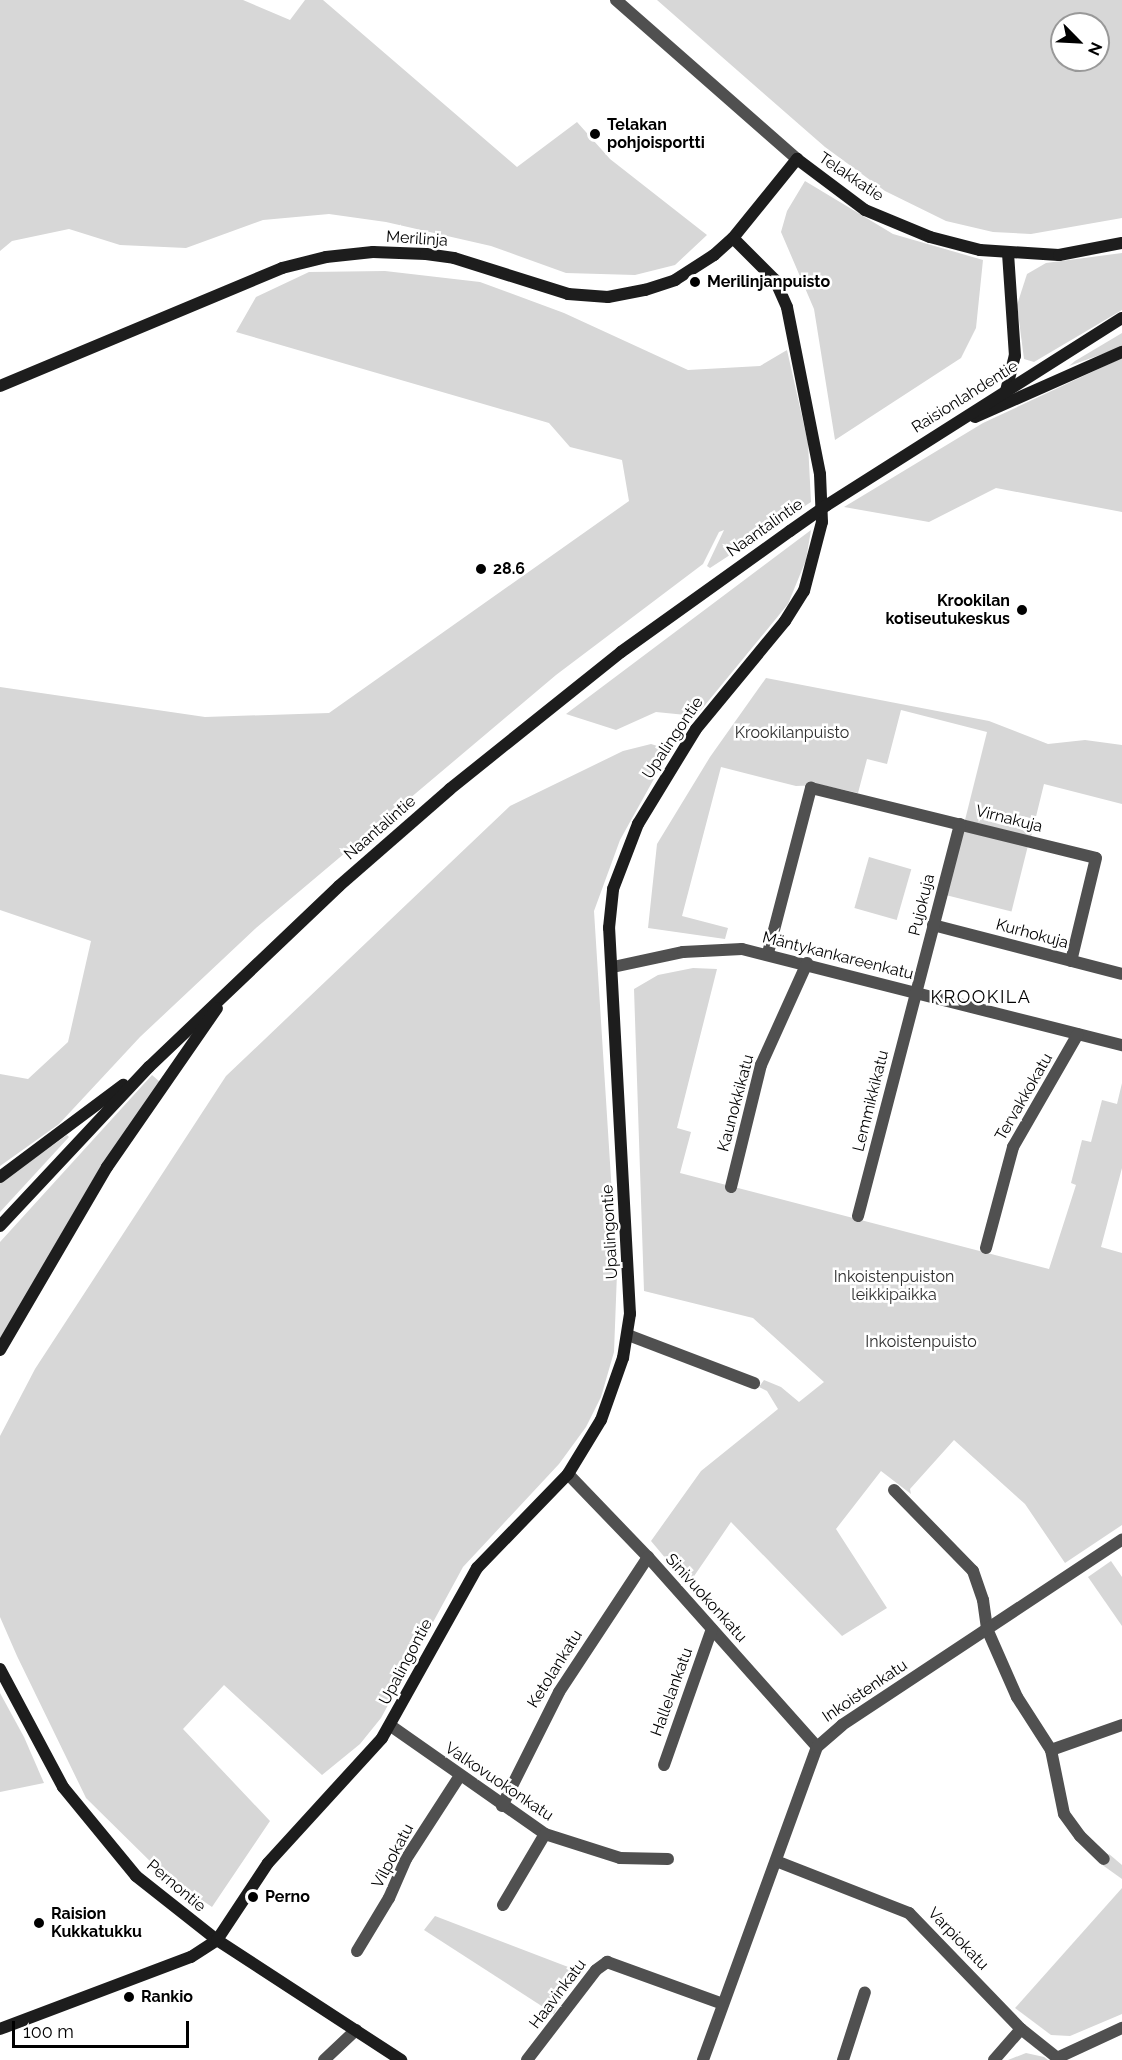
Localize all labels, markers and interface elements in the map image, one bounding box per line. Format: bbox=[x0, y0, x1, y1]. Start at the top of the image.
north arrow bbox=[1050, 12, 1110, 72]
text: N bbox=[1084, 39, 1106, 58]
place label: Telakan pohjoisportti bbox=[607, 115, 705, 153]
marker: Telakan pohjoisportti bbox=[588, 127, 602, 141]
street label: Telakkatie bbox=[815, 148, 887, 206]
street label: Merilinja bbox=[385, 227, 449, 251]
place label: Merilinjanpuisto bbox=[707, 272, 830, 292]
marker: Merilinjanpuisto bbox=[688, 275, 702, 289]
street label: Raisionlahdentie bbox=[908, 357, 1022, 437]
street label: Naantalintie bbox=[723, 495, 807, 561]
place label: 28.6 bbox=[493, 559, 525, 579]
marker: 28.6 bbox=[474, 562, 488, 576]
place label: Krookilan kotiseutukeskus bbox=[886, 591, 1010, 629]
marker: Krookilan kotiseutukeskus bbox=[1015, 603, 1029, 617]
street label: Upalingontie bbox=[639, 693, 707, 783]
park label: Krookilanpuisto bbox=[735, 723, 849, 743]
street label: Naantalintie bbox=[340, 792, 420, 864]
street label: Virnakuja bbox=[974, 801, 1044, 837]
street label: Pujokuja bbox=[905, 872, 939, 938]
street label: Kurhokuja bbox=[994, 915, 1070, 953]
street label: Mäntykankareenkatu bbox=[760, 928, 916, 984]
district label: KROOKILA bbox=[930, 986, 1032, 1008]
street label: Lemmikkikatu bbox=[849, 1048, 893, 1154]
street label: Tervakkokatu bbox=[991, 1050, 1057, 1144]
street label: Kaunokkikatu bbox=[714, 1052, 758, 1154]
street label: Upalingontie bbox=[598, 1184, 622, 1280]
park label: Inkoistenpuiston leikkipaikka bbox=[834, 1267, 954, 1305]
park label: Inkoistenpuisto bbox=[865, 1332, 977, 1352]
street label: Sinivuokonkatu bbox=[661, 1550, 751, 1646]
street label: Upalingontie bbox=[375, 1616, 437, 1708]
street label: Ketolankatu bbox=[523, 1627, 587, 1711]
street label: Hallelankatu bbox=[647, 1645, 697, 1739]
street label: Inkoistenkatu bbox=[819, 1656, 911, 1726]
street label: Valkovuokonkatu bbox=[441, 1739, 557, 1825]
street label: Vilpokatu bbox=[368, 1821, 418, 1891]
street label: Pernontie bbox=[143, 1856, 209, 1916]
place label: Perno bbox=[265, 1887, 310, 1907]
marker: Perno bbox=[246, 1890, 260, 1904]
place label: Raision Kukkatukku bbox=[51, 1904, 142, 1942]
street label: Varpiokatu bbox=[924, 1904, 992, 1974]
marker: Raision Kukkatukku bbox=[32, 1916, 46, 1930]
street label: Haavinkatu bbox=[526, 1955, 590, 2033]
place label: Rankio bbox=[141, 1987, 193, 2007]
marker: Rankio bbox=[122, 1990, 136, 2004]
scale bar bbox=[15, 2009, 192, 2047]
text: 100 m bbox=[23, 2021, 74, 2042]

